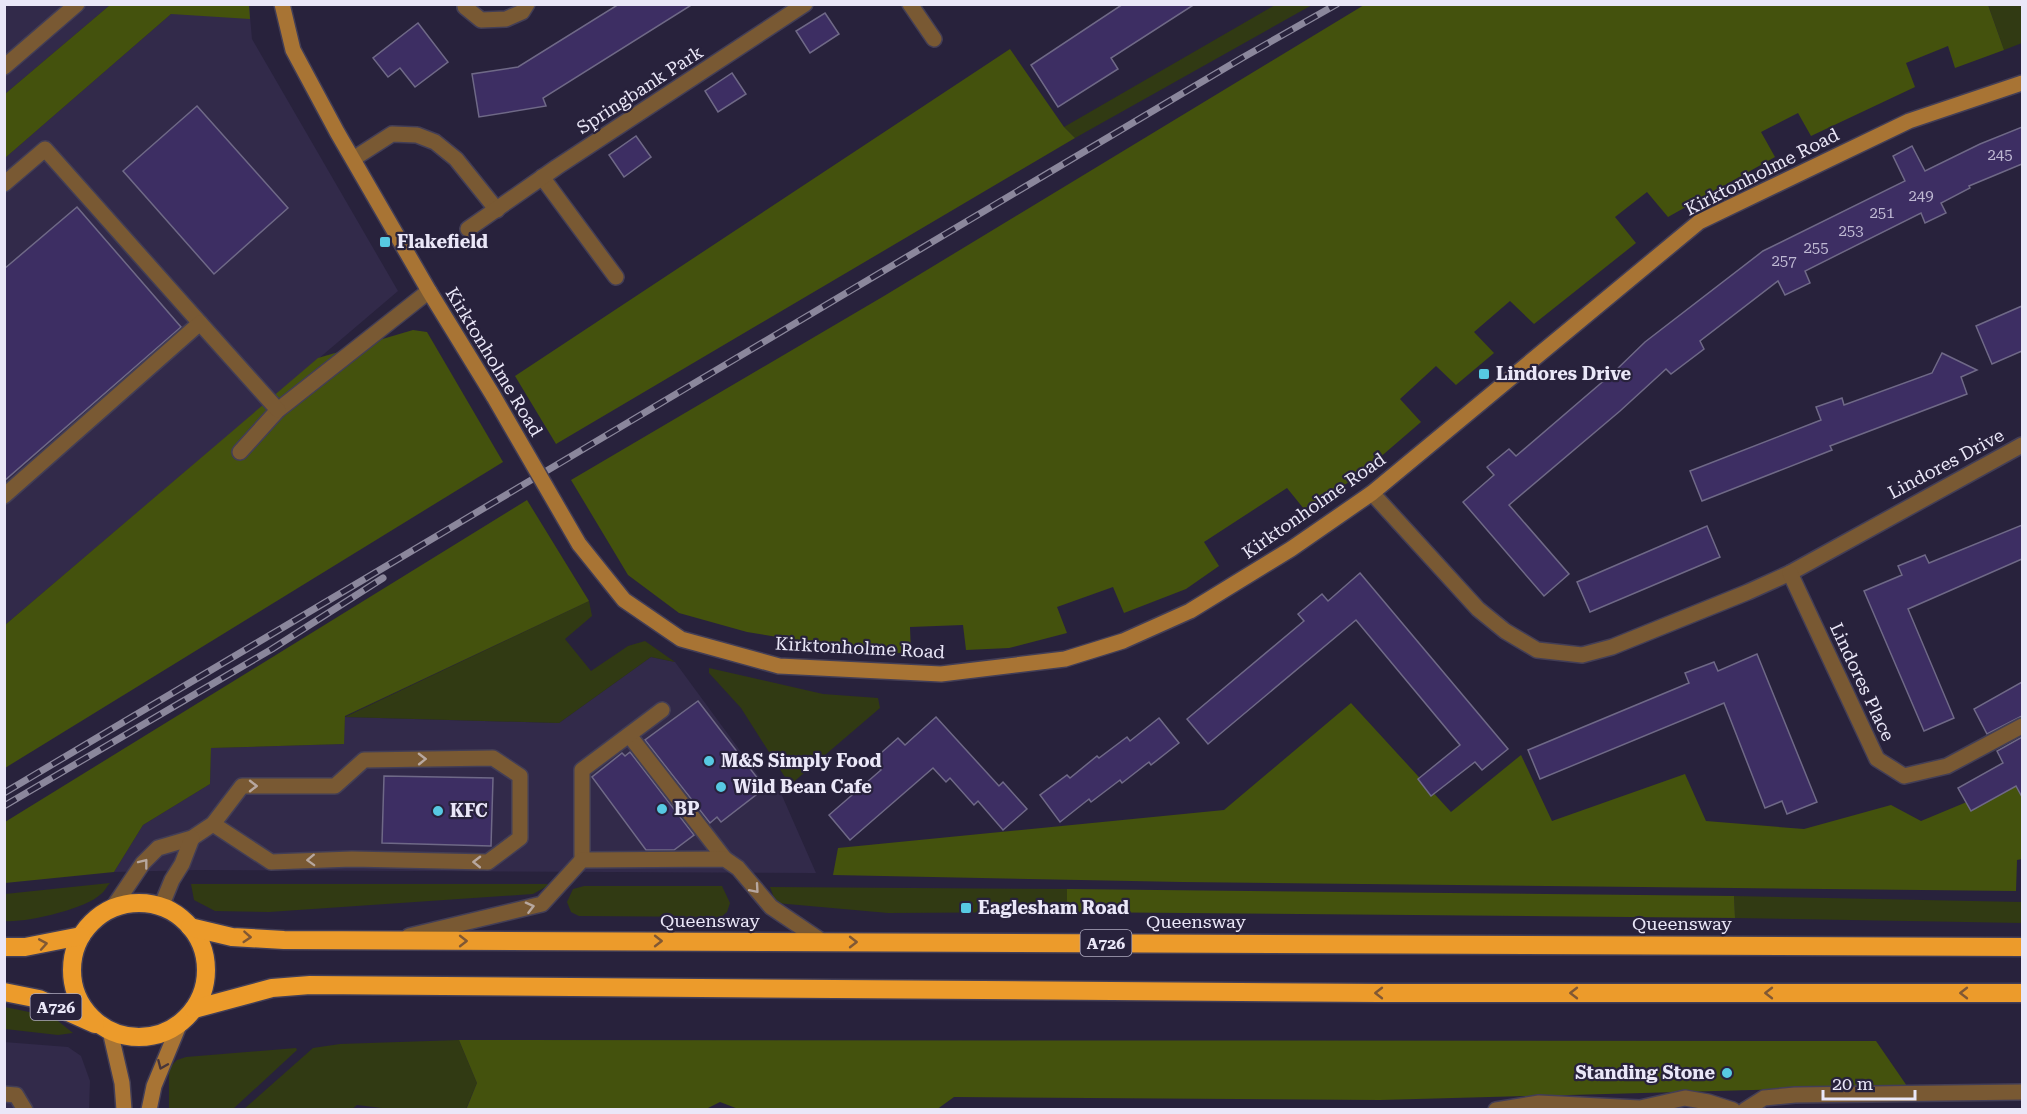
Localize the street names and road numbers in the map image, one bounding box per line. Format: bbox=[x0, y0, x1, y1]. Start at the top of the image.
street label: Springbank Park bbox=[573, 41, 707, 138]
street label: Kirktonholme Road bbox=[1681, 123, 1843, 219]
street label: Kirktonholme Road bbox=[442, 284, 547, 440]
street label: Lindores Drive bbox=[1884, 424, 2007, 503]
street label: Kirktonholme Road bbox=[1238, 448, 1390, 563]
street label: Lindores Place bbox=[1826, 619, 1899, 744]
street label: Kirktonholme Road bbox=[775, 633, 946, 662]
street label: Queensway bbox=[660, 910, 760, 931]
street label: Queensway bbox=[1146, 911, 1246, 932]
street label: Queensway bbox=[1632, 913, 1732, 934]
road number: A726 bbox=[1080, 930, 1132, 956]
road number: A726 bbox=[31, 994, 82, 1020]

